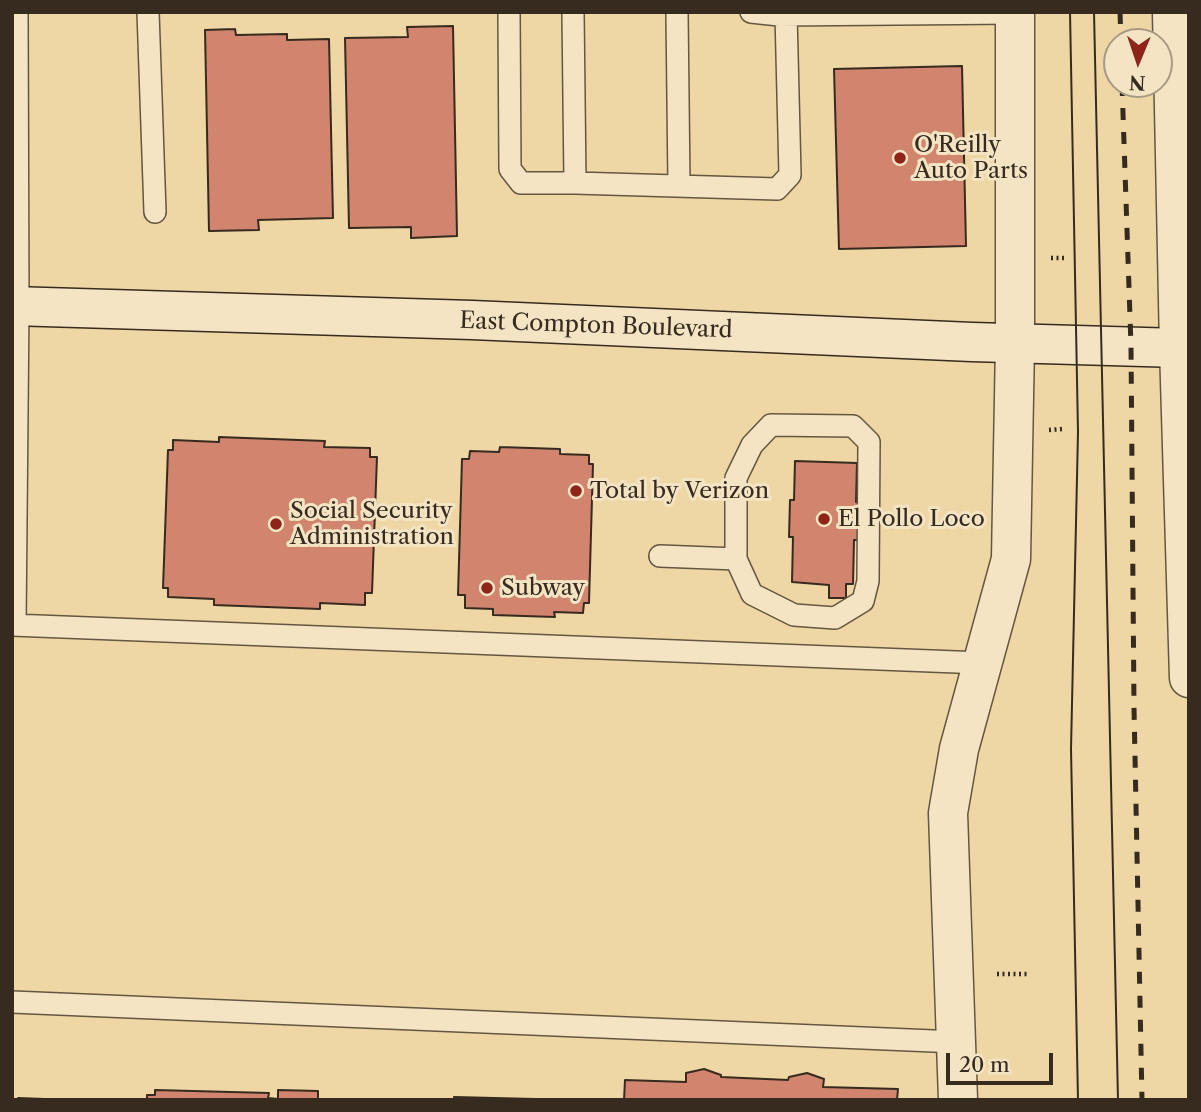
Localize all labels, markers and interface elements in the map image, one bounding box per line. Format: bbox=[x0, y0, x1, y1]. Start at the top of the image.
north arrow bbox=[1103, 28, 1173, 98]
text: N bbox=[1129, 71, 1146, 94]
place label: O'Reilly Auto Parts bbox=[914, 131, 1028, 185]
marker: O'Reilly Auto Parts bbox=[892, 150, 908, 166]
street label: East Compton Boulevard bbox=[459, 307, 733, 345]
place label: Total by Verizon bbox=[590, 477, 769, 505]
marker: Total by Verizon bbox=[568, 483, 584, 499]
place label: Social Security Administration bbox=[290, 497, 454, 551]
place label: El Pollo Loco bbox=[838, 505, 985, 533]
marker: El Pollo Loco bbox=[816, 511, 832, 527]
marker: Social Security Administration bbox=[268, 516, 284, 532]
place label: Subway bbox=[501, 574, 585, 602]
marker: Subway bbox=[479, 580, 495, 596]
scale bar bbox=[949, 1038, 1056, 1082]
text: 20 m bbox=[959, 1052, 1010, 1077]

